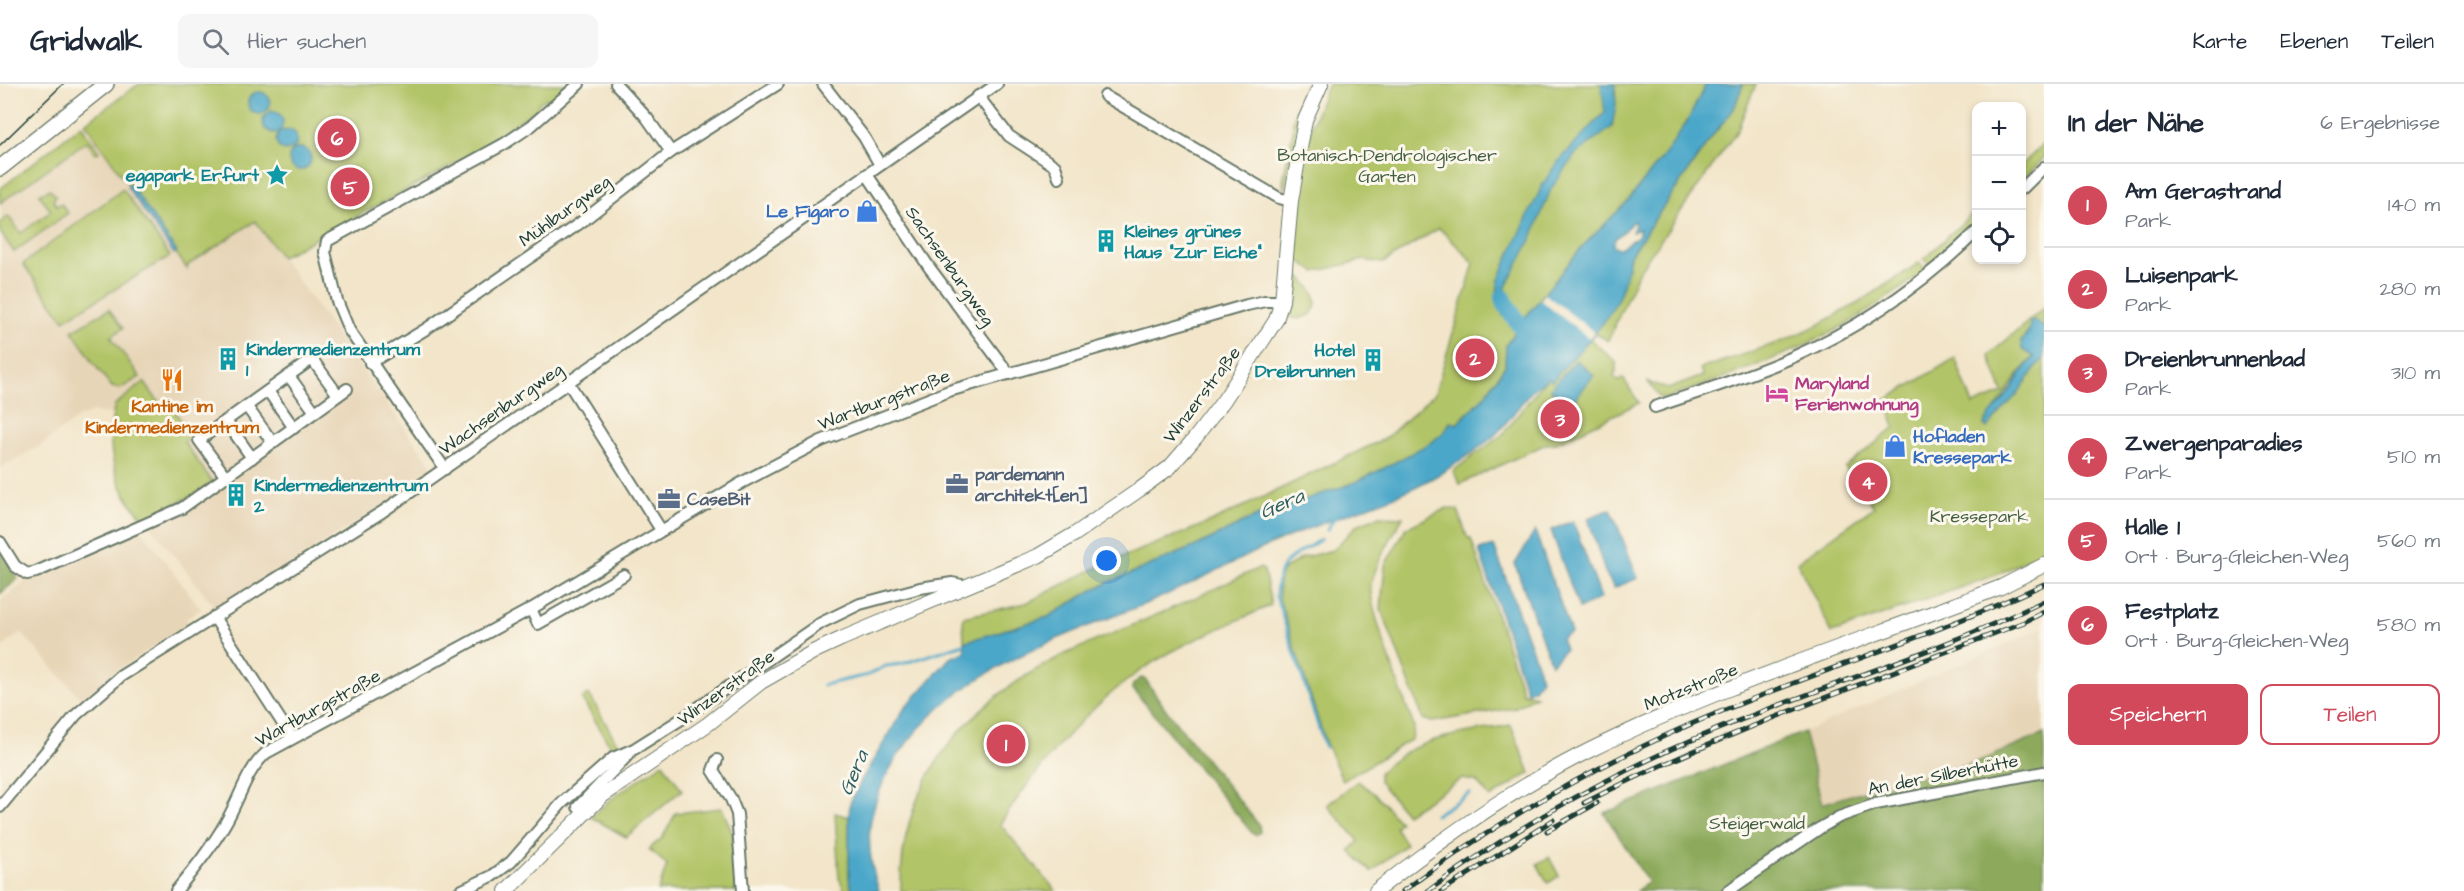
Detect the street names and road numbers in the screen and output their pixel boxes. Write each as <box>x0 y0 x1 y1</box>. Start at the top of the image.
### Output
street label: Mühlburgweg <box>514 169 617 254</box>
street label: Sachsenburgweg <box>899 201 1001 331</box>
street label: Winzerstraße <box>1157 341 1247 449</box>
street label: Wachsenburgweg <box>434 357 569 462</box>
street label: Wartburgstraße <box>814 363 954 438</box>
street label: Winzerstraße <box>672 644 780 732</box>
street label: Motzstraße <box>1640 657 1742 717</box>
street label: Wartburgstraße <box>251 663 386 754</box>
street label: An der Silberhütte <box>1865 748 2021 802</box>

